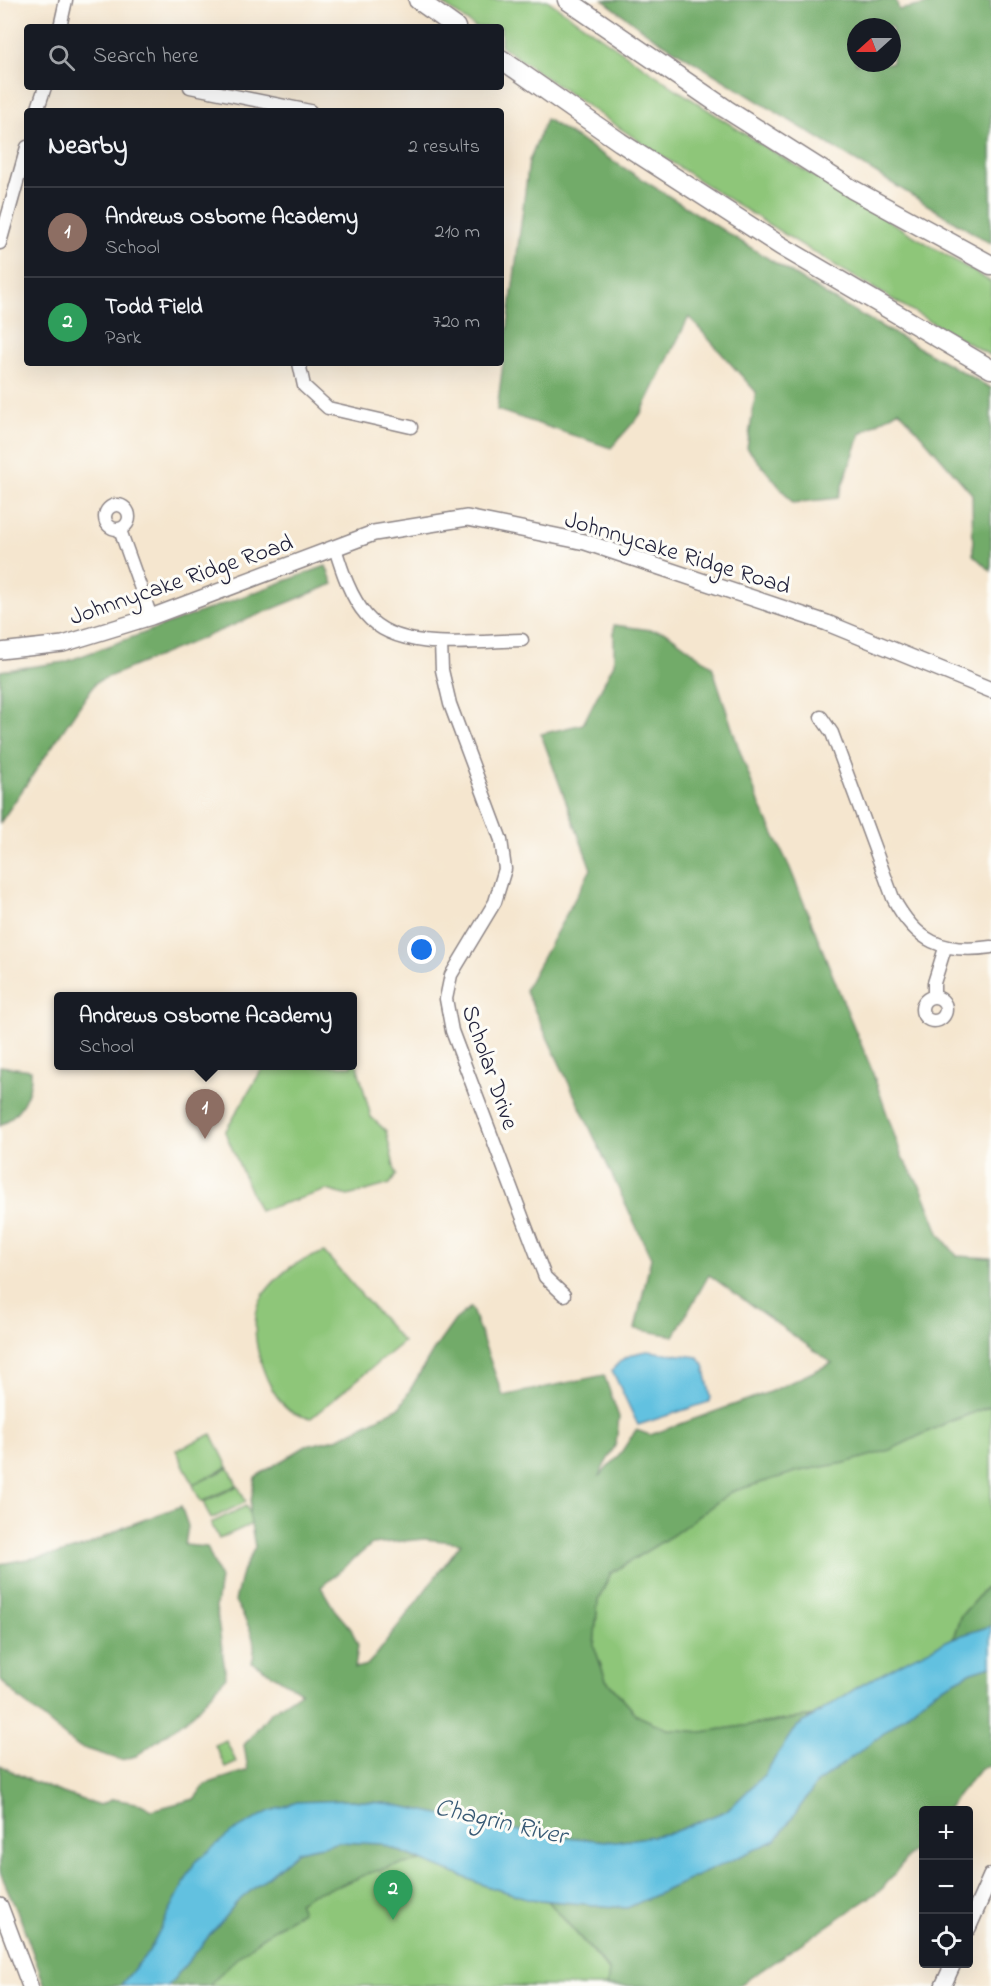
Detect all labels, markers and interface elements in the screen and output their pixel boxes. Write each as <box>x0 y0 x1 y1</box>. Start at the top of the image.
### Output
north arrow <box>847 18 901 72</box>
search box <box>24 24 504 90</box>
icon: search <box>45 41 78 74</box>
text: Search here <box>93 41 198 73</box>
text: Nearby <box>48 128 127 166</box>
text: 2 results <box>408 133 480 162</box>
text: Andrews Osborne Academy <box>105 202 358 234</box>
text: 1 <box>64 218 71 247</box>
text: 210 m <box>435 218 480 247</box>
text: School <box>105 234 160 263</box>
text: Todd Field <box>105 292 203 324</box>
text: 2 <box>63 308 72 337</box>
text: 720 m <box>433 308 480 337</box>
text: Park <box>105 324 141 353</box>
street label: Johnnycake Ridge Road <box>560 503 795 606</box>
street label: Johnnycake Ridge Road <box>65 527 299 637</box>
your location <box>407 935 436 964</box>
popup <box>54 992 357 1070</box>
text: Andrews Osborne Academy <box>79 1001 332 1033</box>
street label: Scholar Drive <box>451 1001 526 1135</box>
text: School <box>79 1033 134 1062</box>
pin: 1 <box>186 1090 224 1139</box>
water label: Chagrin River <box>431 1789 573 1857</box>
map controls <box>919 1806 973 1968</box>
button: + <box>919 1806 973 1860</box>
button: − <box>919 1860 973 1914</box>
pin: 2 <box>374 1870 412 1920</box>
button: locate <box>919 1914 973 1968</box>

